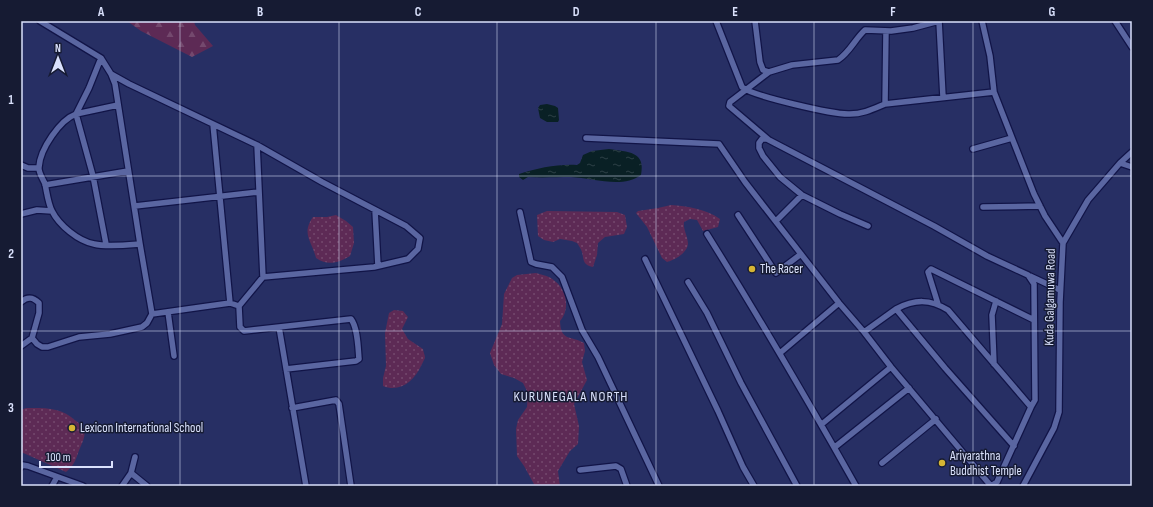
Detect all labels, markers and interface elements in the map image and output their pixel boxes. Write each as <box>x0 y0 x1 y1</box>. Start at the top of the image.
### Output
text: A <box>97 4 105 20</box>
text: B <box>257 4 263 20</box>
text: C <box>415 4 422 20</box>
text: D <box>573 4 580 20</box>
text: E <box>732 4 738 20</box>
text: F <box>890 4 896 20</box>
text: G <box>1049 4 1056 20</box>
north arrow <box>38 38 78 78</box>
text: N <box>55 42 61 55</box>
text: 1 <box>8 92 14 108</box>
text: 2 <box>8 246 14 262</box>
street label: Kuda Galgamuwa Road <box>1041 248 1059 346</box>
place label: The Racer <box>760 261 803 277</box>
marker: The Racer <box>747 264 757 274</box>
district label: KURUNEGALA NORTH <box>514 388 628 405</box>
text: 3 <box>8 400 14 416</box>
place label: Lexicon International School <box>80 420 203 436</box>
marker: Lexicon International School <box>67 423 77 433</box>
scale bar <box>40 443 112 469</box>
place label: Ariyarathna Buddhist Temple <box>949 448 1022 479</box>
text: 100 m <box>46 450 71 465</box>
marker: Ariyarathna Buddhist Temple <box>937 458 947 468</box>

